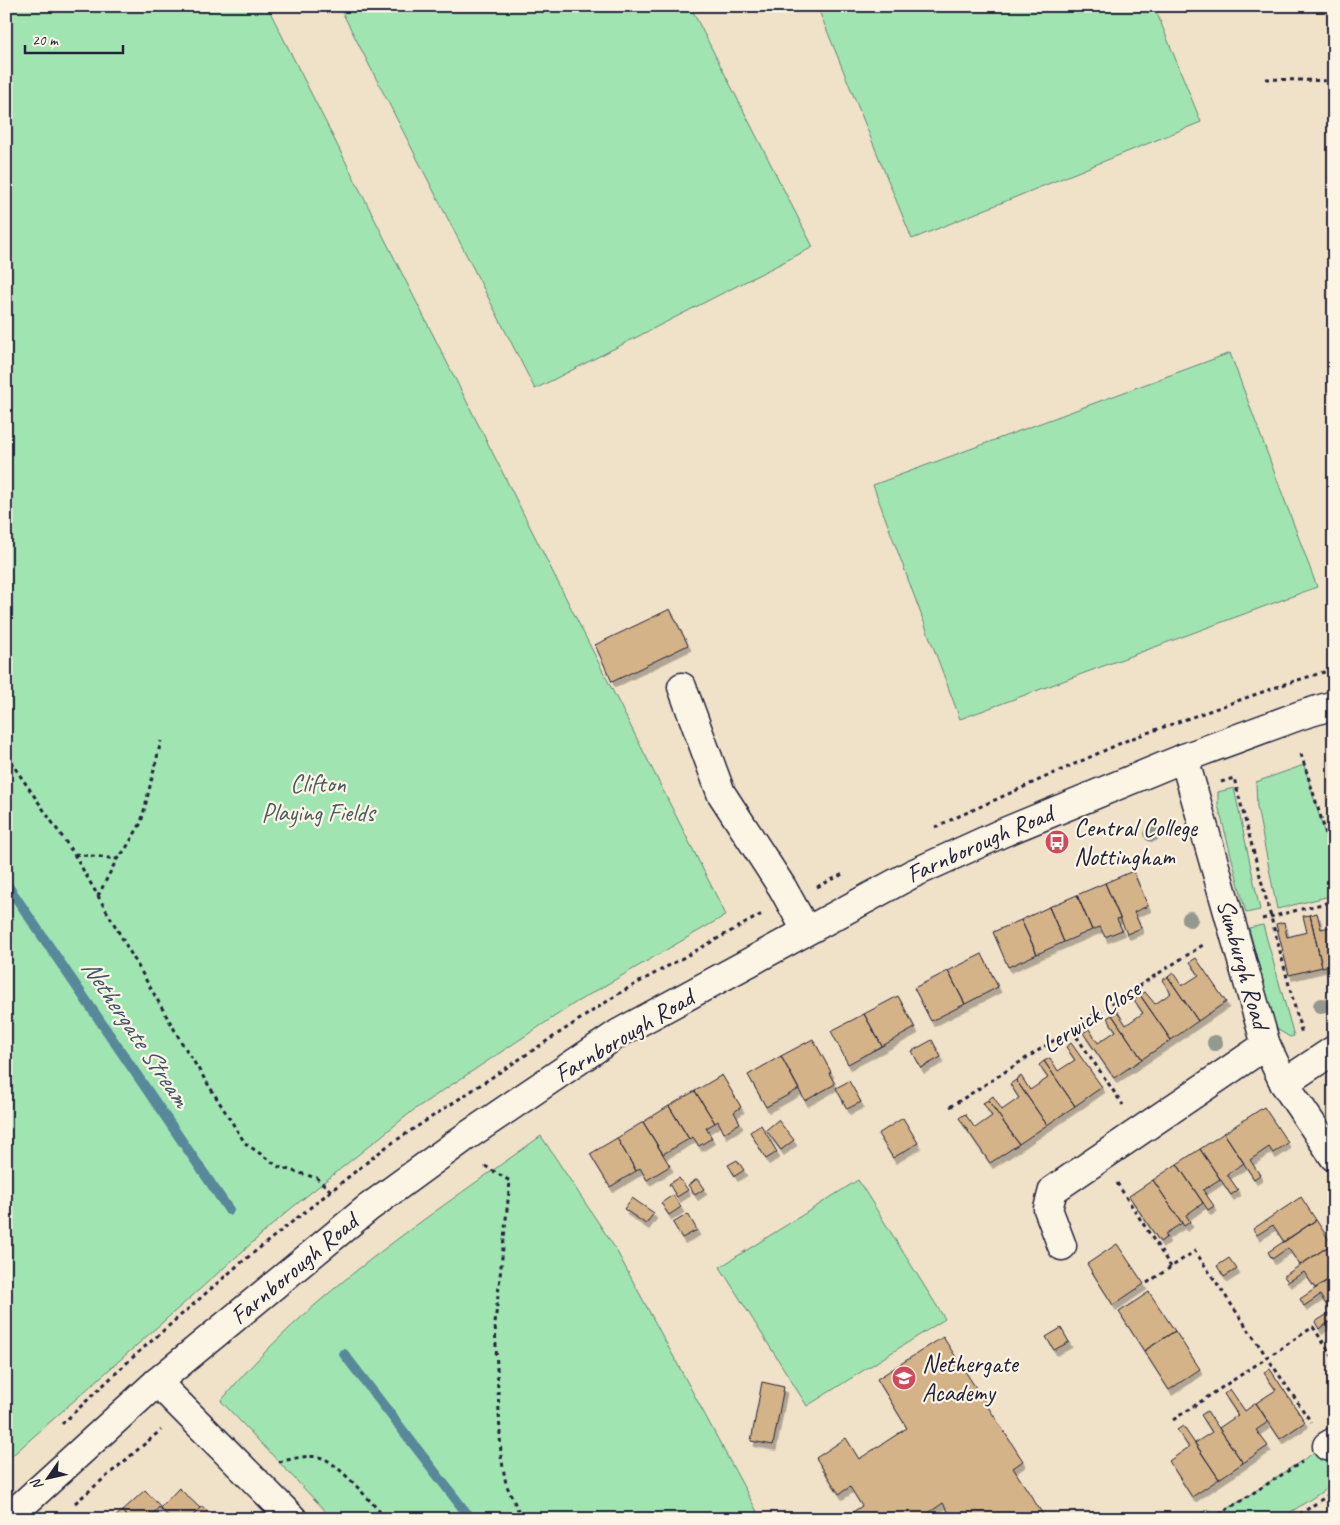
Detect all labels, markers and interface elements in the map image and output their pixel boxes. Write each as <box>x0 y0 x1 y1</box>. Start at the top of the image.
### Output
scale bar <box>25 22 122 54</box>
text: 20 m <box>32 31 59 50</box>
park label: Clifton Playing Fields <box>261 768 377 829</box>
street label: Farnborough Road <box>901 796 1062 890</box>
place label: Central College Nottingham <box>1074 812 1199 873</box>
bus stop icon: Central College Nottingham <box>1044 829 1070 855</box>
street label: Sumburgh Road <box>1209 896 1278 1035</box>
water label: Nethergate Stream <box>74 953 199 1116</box>
street label: Lerwick Close <box>1036 972 1148 1061</box>
street label: Farnborough Road <box>549 980 703 1090</box>
street label: Farnborough Road <box>224 1204 368 1332</box>
place label: Nethergate Academy <box>922 1348 1020 1409</box>
school or university icon: Nethergate Academy <box>891 1365 917 1391</box>
north arrow <box>22 1452 72 1502</box>
text: N <box>27 1475 47 1493</box>

